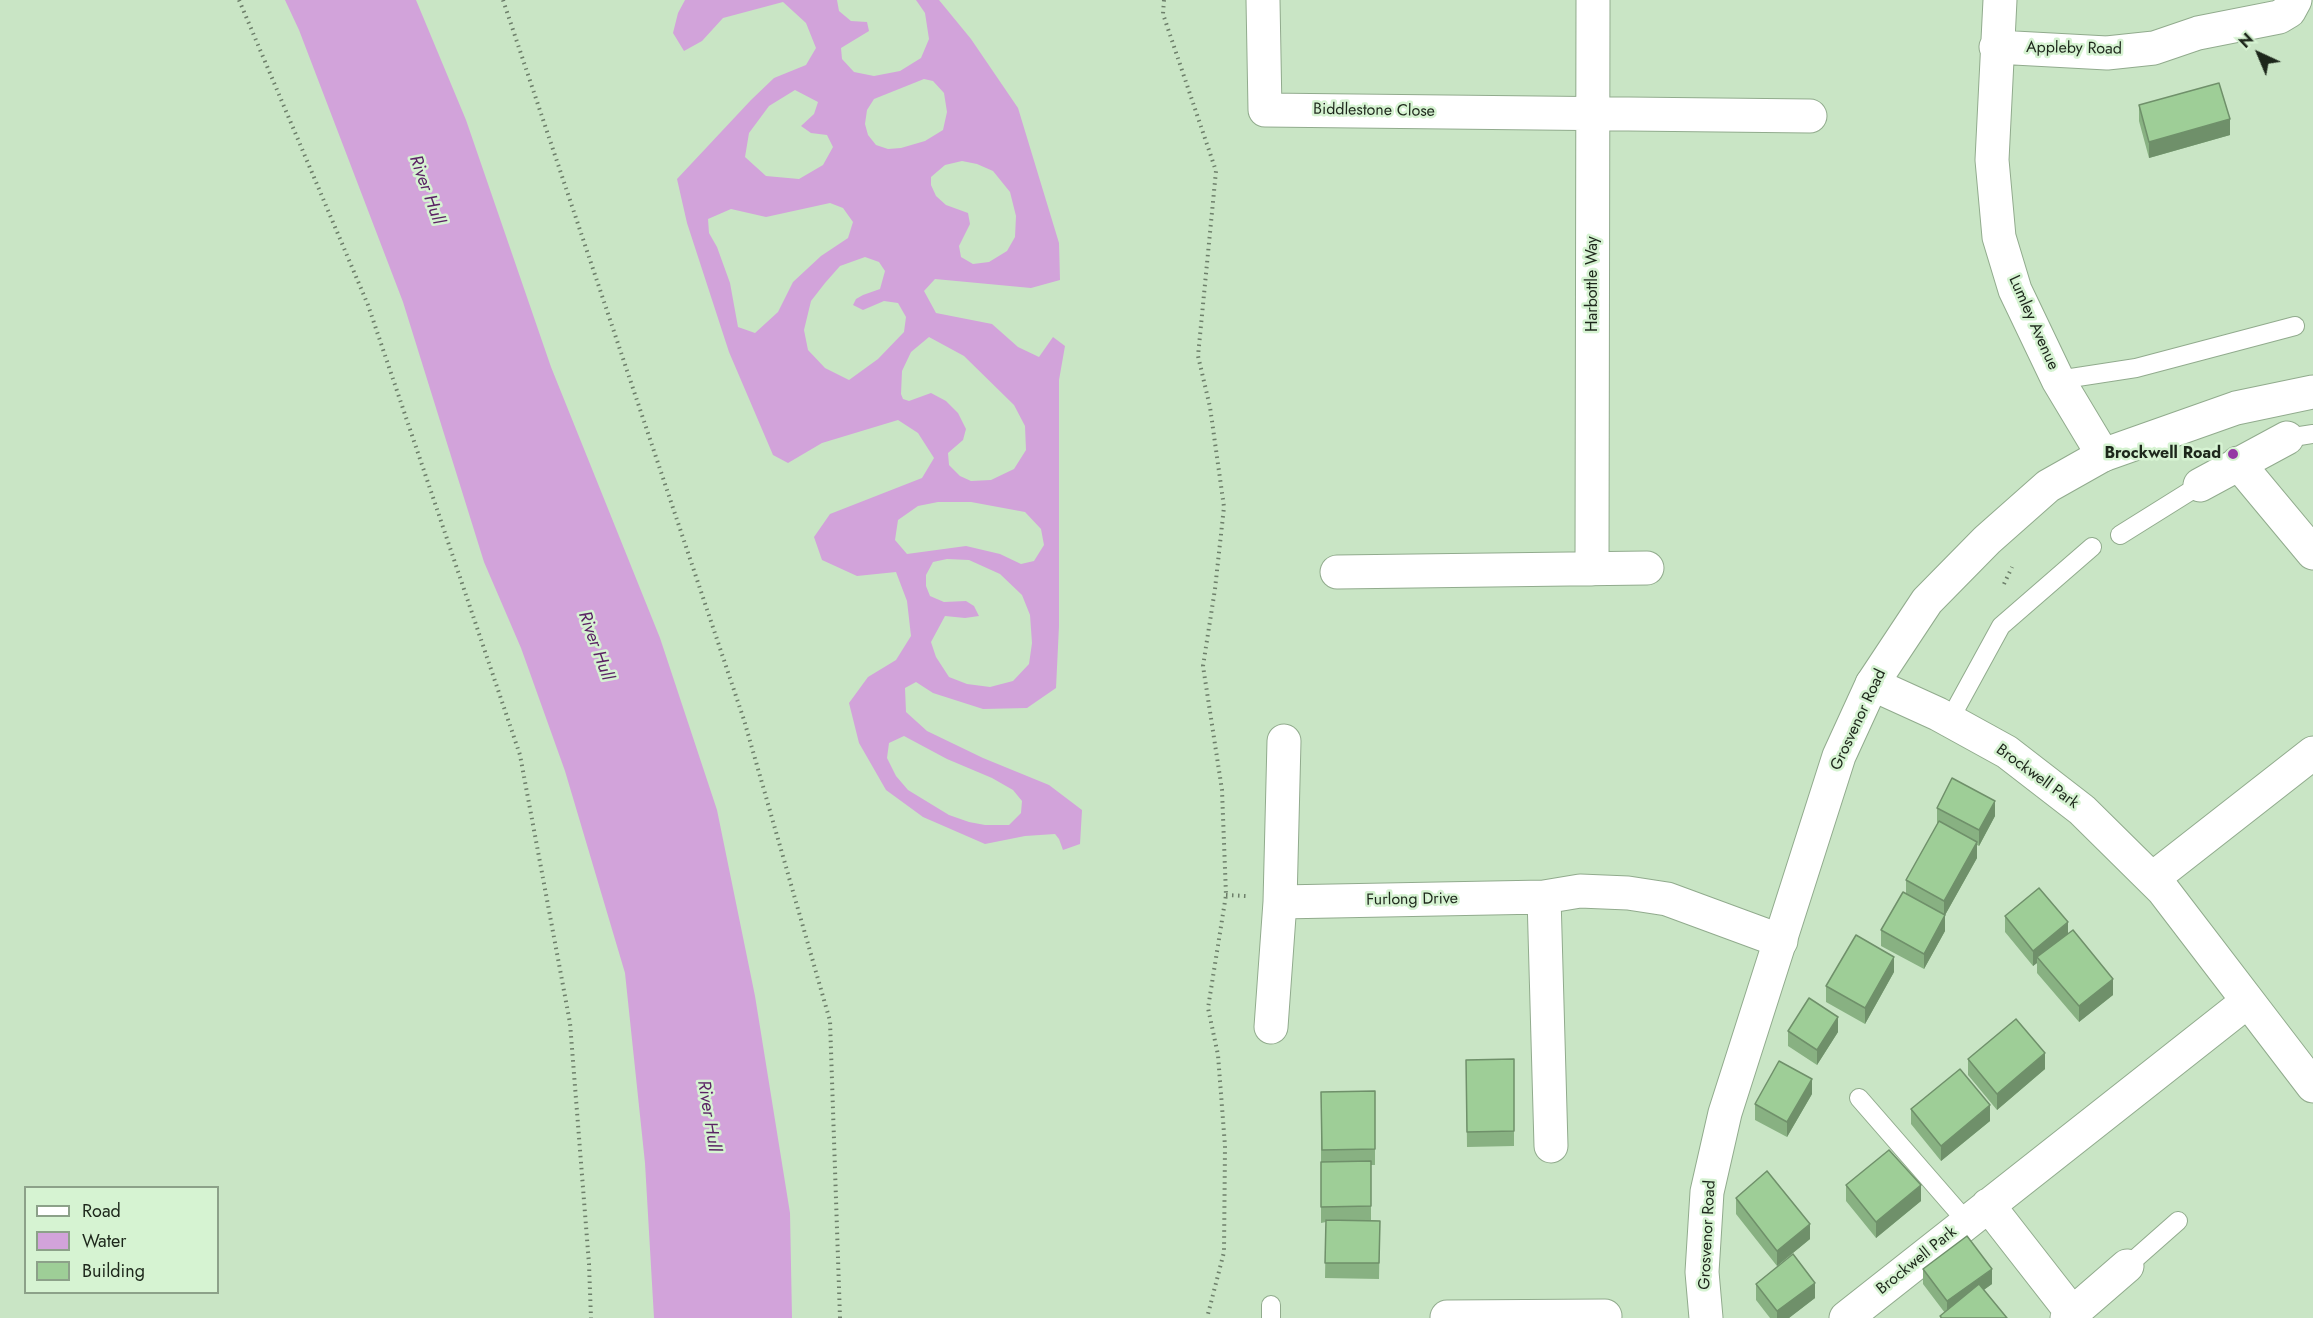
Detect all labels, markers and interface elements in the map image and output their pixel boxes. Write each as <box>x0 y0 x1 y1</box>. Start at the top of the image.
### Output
north arrow <box>2229 24 2289 84</box>
text: N <box>2234 28 2259 53</box>
street label: Appleby Road <box>2026 39 2122 59</box>
street label: Biddlestone Close <box>1313 100 1435 122</box>
water label: River Hull <box>404 153 448 227</box>
street label: Harbottle Way <box>1583 236 1603 332</box>
street label: Lumley Avenue <box>2004 273 2062 373</box>
place label: Brockwell Road <box>2104 444 2221 464</box>
marker: Brockwell Road <box>2226 447 2240 461</box>
water label: River Hull <box>573 609 617 683</box>
street label: Grosvenor Road <box>1827 666 1891 774</box>
street label: Brockwell Park <box>1992 741 2082 813</box>
street label: Furlong Drive <box>1366 890 1458 910</box>
water label: River Hull <box>692 1079 724 1153</box>
street label: Grosvenor Road <box>1696 1180 1720 1290</box>
legend <box>24 1186 219 1294</box>
text: Road <box>82 1198 121 1224</box>
street label: Brockwell Park <box>1873 1223 1961 1299</box>
text: Water <box>82 1228 126 1254</box>
text: Building <box>82 1258 145 1284</box>

